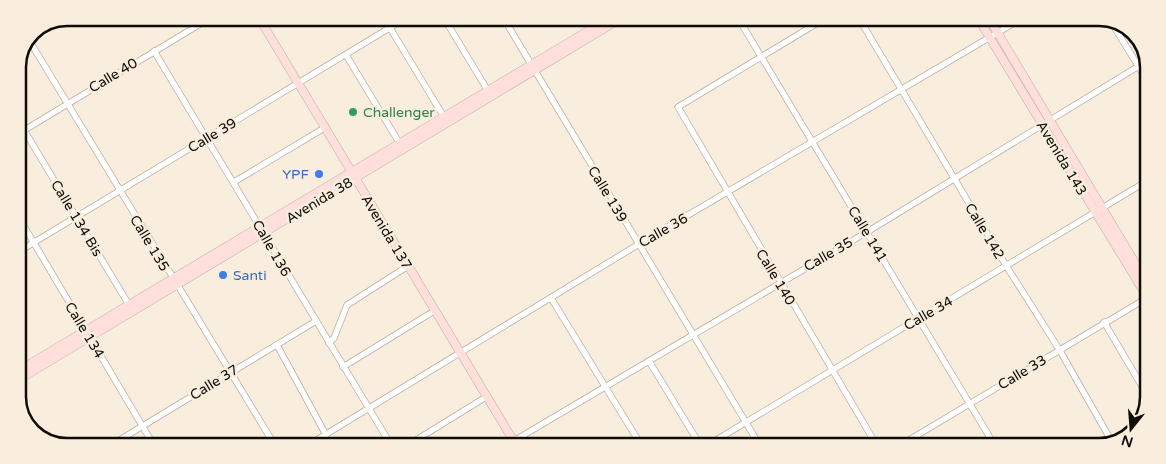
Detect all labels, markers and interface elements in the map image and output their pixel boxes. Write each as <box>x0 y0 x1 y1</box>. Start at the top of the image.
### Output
street label: Calle 40 <box>86 54 141 97</box>
place label: Challenger <box>363 104 435 121</box>
marker: Challenger <box>347 106 359 118</box>
street label: Calle 39 <box>185 114 240 157</box>
street label: Avenida 143 <box>1033 118 1090 199</box>
street label: Calle 139 <box>584 163 631 225</box>
place label: YPF <box>282 166 309 183</box>
marker: YPF <box>313 168 325 180</box>
street label: Avenida 38 <box>283 174 356 227</box>
street label: Calle 134 Bis <box>47 177 106 260</box>
street label: Avenida 137 <box>358 192 415 273</box>
street label: Calle 142 <box>961 200 1008 262</box>
street label: Calle 141 <box>844 203 891 265</box>
street label: Calle 36 <box>636 210 691 251</box>
street label: Calle 135 <box>126 212 173 274</box>
street label: Calle 136 <box>249 217 295 280</box>
street label: Calle 35 <box>801 234 856 275</box>
street label: Calle 140 <box>752 246 799 309</box>
place label: Santi <box>233 267 267 284</box>
marker: Santi <box>217 269 229 281</box>
street label: Calle 34 <box>901 293 956 334</box>
street label: Calle 134 <box>61 299 108 362</box>
street label: Calle 33 <box>995 351 1050 394</box>
street label: Calle 37 <box>187 361 242 404</box>
north arrow <box>1106 404 1156 454</box>
text: N <box>1119 431 1135 451</box>

